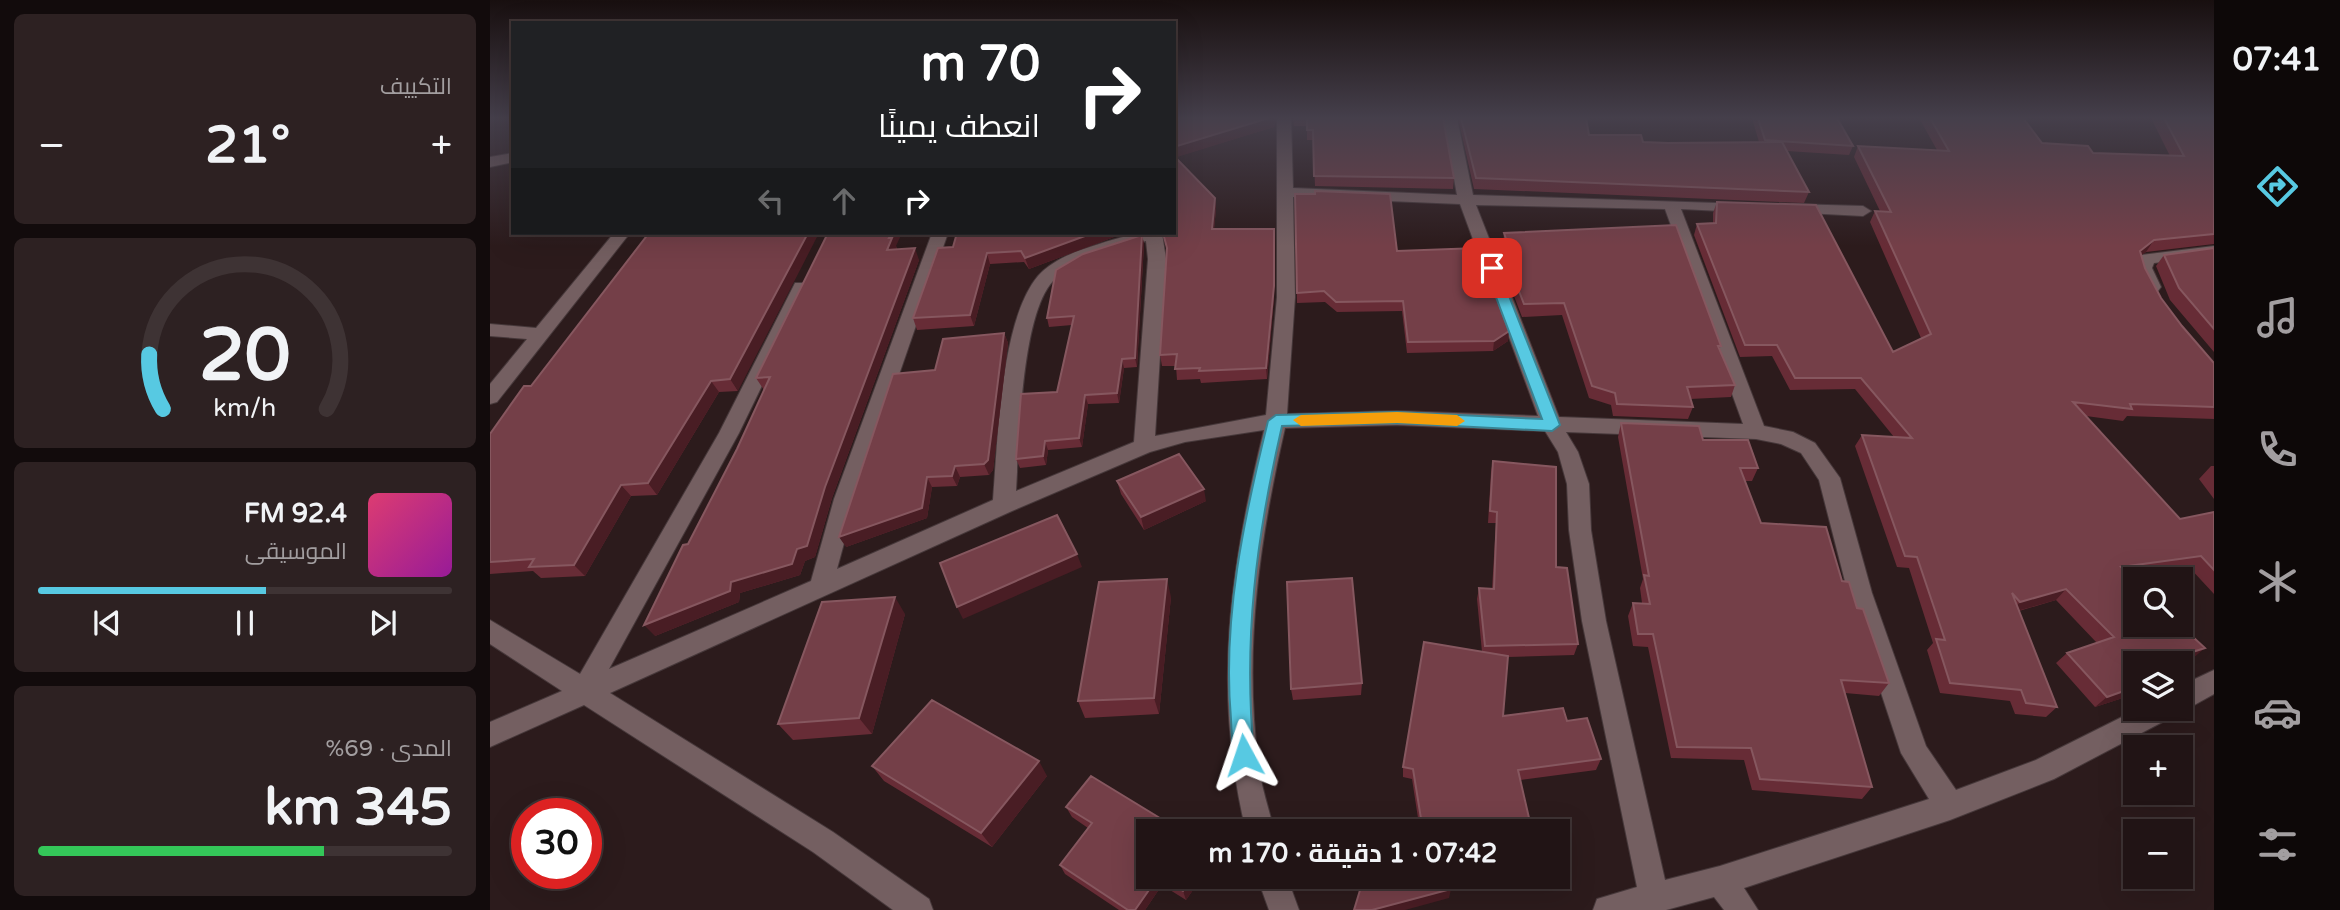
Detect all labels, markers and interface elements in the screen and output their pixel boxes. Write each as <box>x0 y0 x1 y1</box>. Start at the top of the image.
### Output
text: 70 m <box>921 35 1040 94</box>
text: 07:41 <box>2233 41 2321 79</box>
icon: right <box>1064 49 1155 140</box>
text: التكييف <box>380 73 452 101</box>
text: انعطف يمينًا <box>878 108 1040 146</box>
text: 21° <box>205 114 290 177</box>
text: − <box>38 123 65 169</box>
text: + <box>431 123 452 169</box>
icon: directions <box>2253 162 2302 211</box>
icon: left <box>752 182 790 220</box>
icon: ahead <box>825 182 863 220</box>
icon: right <box>898 182 936 220</box>
pin <box>1462 238 1522 298</box>
icon: arrive <box>1473 249 1511 287</box>
icon: music <box>2253 293 2302 342</box>
text: 20 <box>199 312 291 400</box>
text: km/h <box>214 393 276 423</box>
icon: phone <box>2253 425 2302 474</box>
text: 92.4 FM <box>244 498 347 529</box>
text: الموسيقى <box>245 538 347 566</box>
icon: climate <box>2253 557 2302 606</box>
map controls <box>2123 567 2193 889</box>
button: search <box>2123 567 2193 637</box>
icon: previous <box>88 604 126 642</box>
icon: pause <box>226 604 264 642</box>
icon: next <box>364 604 402 642</box>
button: layers <box>2123 651 2193 721</box>
icon: car <box>2253 688 2302 737</box>
position arrow <box>1207 718 1281 792</box>
text: المدى · 69% <box>325 735 452 763</box>
button: + <box>2123 735 2193 805</box>
text: 345 km <box>264 776 452 839</box>
speed limit sign: 30 <box>511 798 602 889</box>
button: − <box>2123 819 2193 889</box>
icon: filters <box>2253 820 2302 869</box>
text: 07:42 · 1 دقيقة · 170 m <box>1209 838 1497 869</box>

